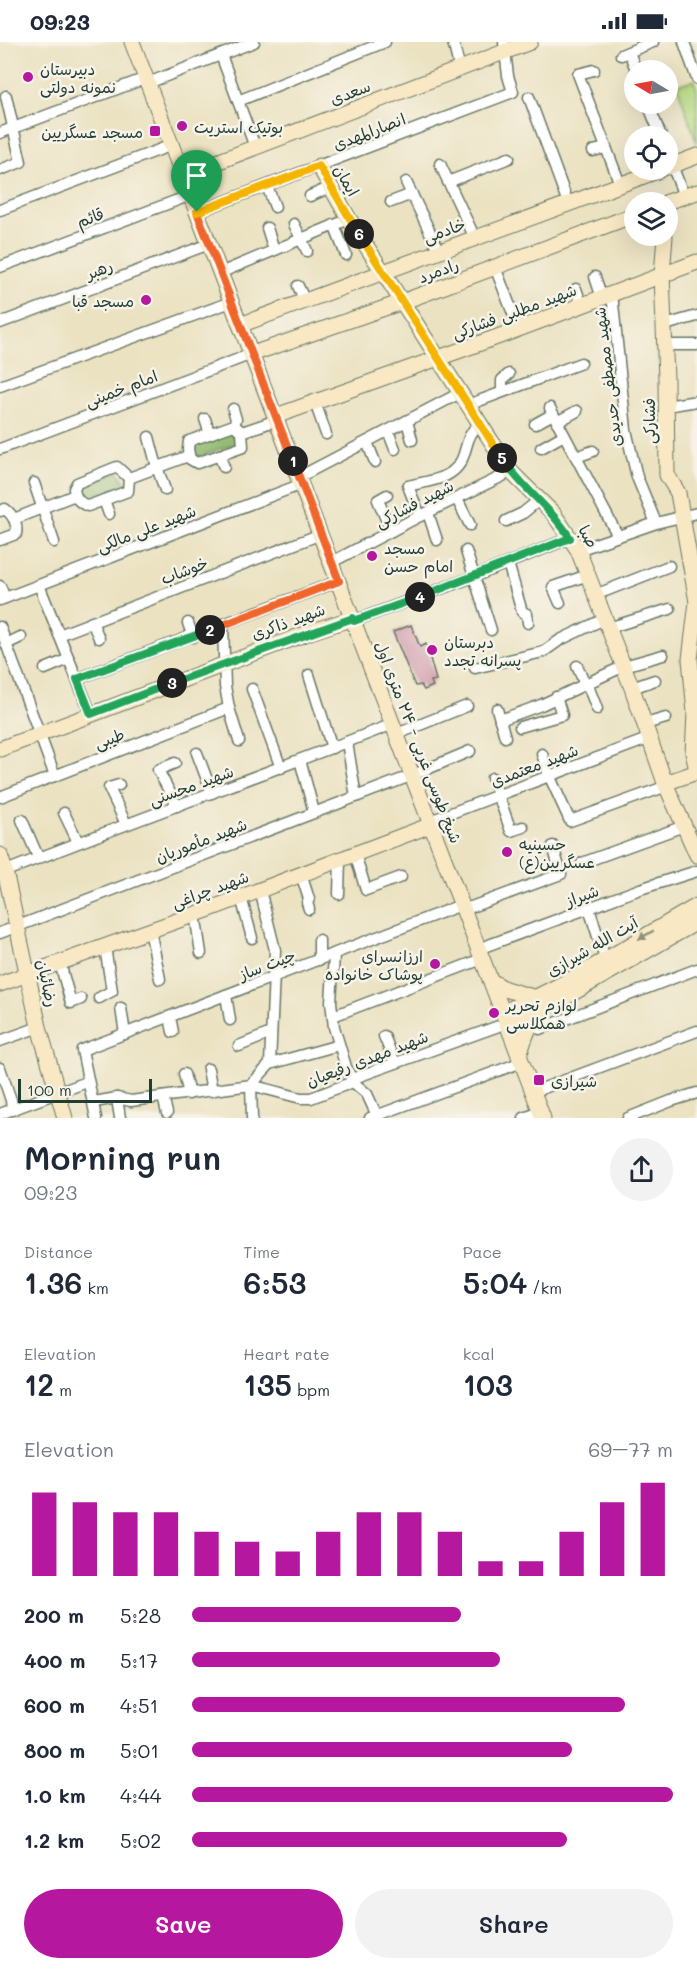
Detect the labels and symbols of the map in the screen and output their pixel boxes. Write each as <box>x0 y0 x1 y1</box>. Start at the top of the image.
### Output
place label: دبیرستان نمونه دولتی <box>40 58 117 98</box>
north arrow <box>624 60 678 114</box>
marker: دبیرستان نمونه دولتی <box>21 70 35 84</box>
street label: سعدی <box>327 75 373 109</box>
street label: انصارالمهدی <box>330 108 408 154</box>
place label: بوتیک استریت <box>194 116 283 138</box>
marker: بوتیک استریت <box>175 119 189 133</box>
place label: مسجد عسگریین <box>41 121 143 142</box>
marker: مسجد عسگریین <box>148 124 162 138</box>
pin <box>171 150 222 212</box>
street label: ایمان <box>330 160 364 200</box>
street label: قائم <box>73 202 108 235</box>
street label: خادمی <box>420 213 468 248</box>
pin: 6 <box>344 219 374 249</box>
street label: رادمرد <box>415 253 461 287</box>
street label: رهبر <box>81 254 115 284</box>
street label: شهید مطلبی فشارکی <box>449 279 580 344</box>
place label: مسجد قبا <box>72 290 134 311</box>
marker: مسجد قبا <box>139 293 153 307</box>
street label: شهید مصطفی حدیدی <box>588 306 627 448</box>
street label: امام خمینی <box>82 365 161 414</box>
street label: فشارکی <box>638 398 660 444</box>
pin: 5 <box>487 443 517 473</box>
pin: 1 <box>278 446 308 476</box>
street label: شهید فشارکی <box>371 474 457 533</box>
street label: شهید علی مالکی <box>93 499 199 558</box>
street label: صبا <box>574 521 604 551</box>
place label: مسجد امام حسن <box>384 537 453 579</box>
marker: مسجد امام حسن <box>365 549 379 563</box>
street label: خوشاب <box>157 551 211 590</box>
pin: 4 <box>405 582 435 612</box>
street label: شهید ذاکری <box>248 598 328 644</box>
pin: 2 <box>195 615 225 645</box>
place label: دبرستان پسرانه تجدد <box>444 631 521 671</box>
street label: شیخ طوسی غربی - ۲۴ متری اول <box>370 638 467 846</box>
marker: دبرستان پسرانه تجدد <box>425 643 439 657</box>
pin: 3 <box>157 668 187 698</box>
street label: طیبی <box>91 723 128 754</box>
street label: شهید معتمدی <box>487 739 581 791</box>
street label: شهید محسنی <box>146 760 237 811</box>
street label: شهید مأموریان <box>152 813 250 868</box>
place label: حسینیه عسگریین(ع) <box>519 833 595 874</box>
marker: حسینیه عسگریین(ع) <box>500 845 514 859</box>
street label: شهید چراغی <box>168 865 252 914</box>
street label: شیراز <box>561 879 602 911</box>
street label: آیت الله شیرازی <box>542 911 642 981</box>
one-way arrow <box>637 930 654 940</box>
street label: چیت ساز <box>234 944 299 986</box>
place label: ارزانسرای پوشاک خانواده <box>325 945 423 985</box>
street label: رضائیان <box>33 957 63 1009</box>
marker: ارزانسرای پوشاک خانواده <box>428 957 442 971</box>
place label: لوازم تحریر همکلاسی <box>504 994 577 1034</box>
marker: لوازم تحریر همکلاسی <box>487 1006 501 1020</box>
street label: شهید مهدی رفیعیان <box>303 1025 431 1091</box>
place label: شیرازی <box>551 1070 597 1091</box>
marker: شیرازی <box>532 1073 546 1087</box>
scale bar <box>18 1076 152 1104</box>

